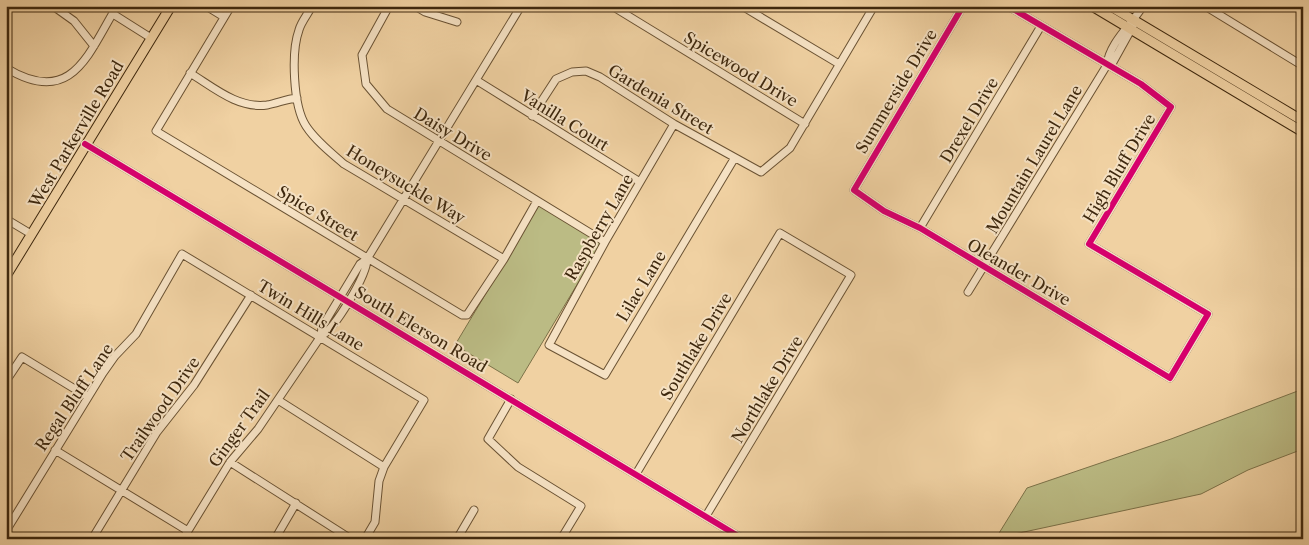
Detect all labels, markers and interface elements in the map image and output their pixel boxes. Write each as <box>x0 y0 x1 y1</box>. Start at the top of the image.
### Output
street label: Summerside Drive <box>851 25 941 157</box>
street label: Spicewood Drive <box>680 27 802 111</box>
street label: West Parkerville Road <box>24 57 128 212</box>
street label: Gardenia Street <box>605 60 718 138</box>
street label: Drexel Drive <box>936 74 1002 166</box>
street label: Mountain Laurel Lane <box>982 81 1086 237</box>
street label: Vanilla Court <box>517 85 613 155</box>
street label: Daisy Drive <box>410 103 496 165</box>
street label: High Bluff Drive <box>1079 110 1159 226</box>
street label: Honeysuckle Way <box>343 141 470 228</box>
street label: Raspberry Lane <box>560 170 638 284</box>
street label: Spice Street <box>274 181 363 245</box>
street label: Oleander Drive <box>964 234 1074 310</box>
street label: Lilac Lane <box>612 247 670 325</box>
street label: Twin Hills Lane <box>254 275 368 355</box>
street label: South Elerson Road <box>351 281 491 377</box>
street label: Southlake Drive <box>656 289 736 403</box>
street label: Northlake Drive <box>727 332 807 446</box>
street label: Regal Bluff Lane <box>31 339 117 455</box>
street label: Trailwood Drive <box>116 353 204 465</box>
street label: Ginger Trail <box>204 385 274 471</box>

